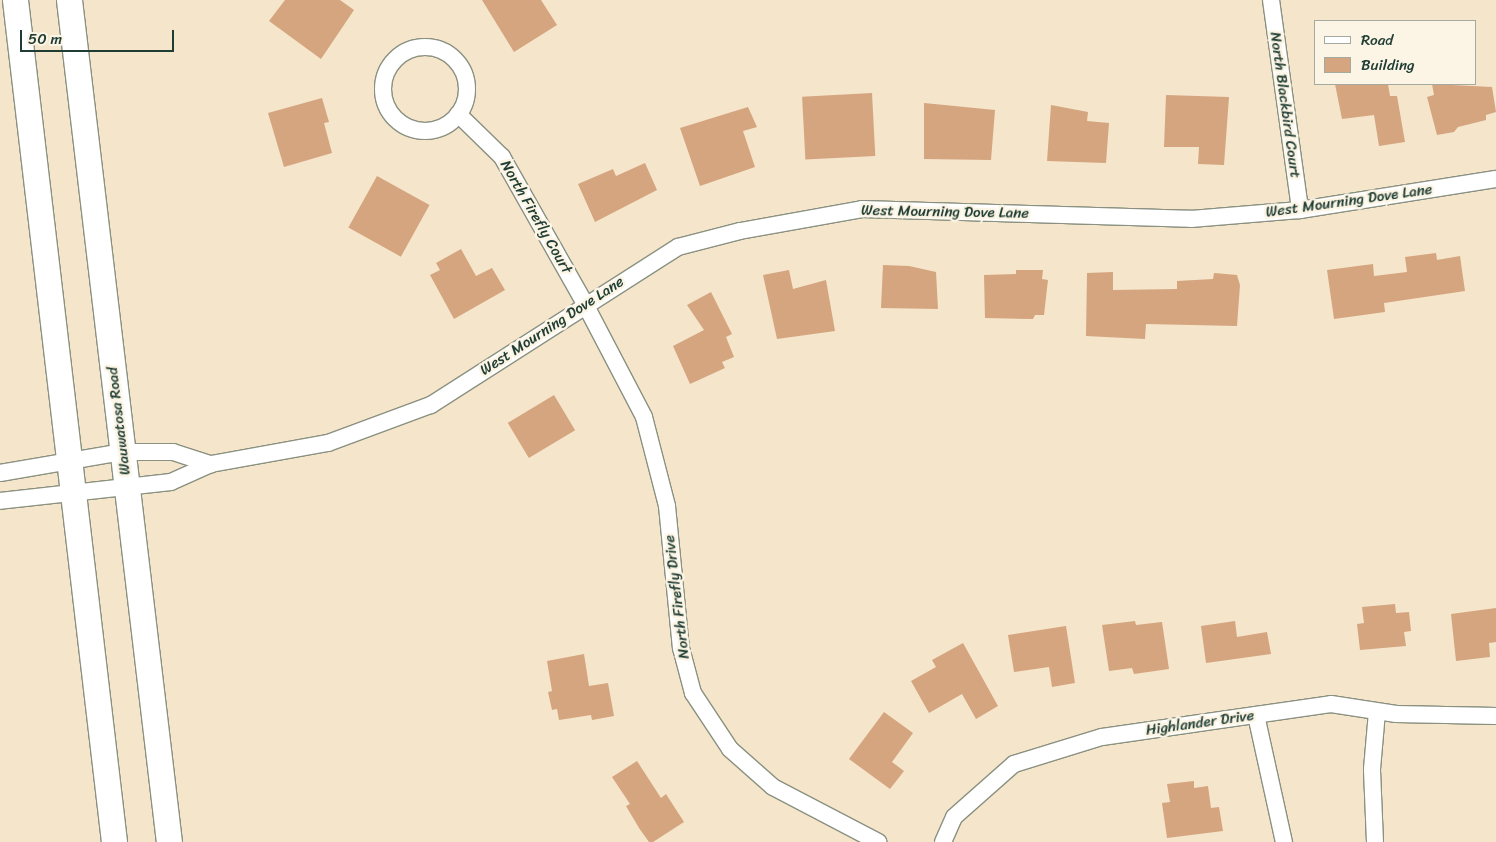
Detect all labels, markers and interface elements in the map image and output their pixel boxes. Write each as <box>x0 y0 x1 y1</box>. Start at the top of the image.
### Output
scale bar <box>22 20 176 52</box>
legend <box>1314 20 1476 85</box>
text: 50 m <box>28 26 62 52</box>
text: Road <box>1361 27 1393 53</box>
street label: North Blackbird Court <box>1266 31 1304 179</box>
text: Building <box>1361 52 1415 78</box>
street label: North Firefly Court <box>496 157 576 277</box>
street label: West Mourning Dove Lane <box>1265 180 1433 222</box>
street label: West Mourning Dove Lane <box>861 202 1029 222</box>
street label: West Mourning Dove Lane <box>477 273 627 379</box>
street label: Wauwatosa Road <box>103 366 135 476</box>
street label: North Firefly Drive <box>660 534 694 660</box>
street label: Highlander Drive <box>1145 706 1255 740</box>

